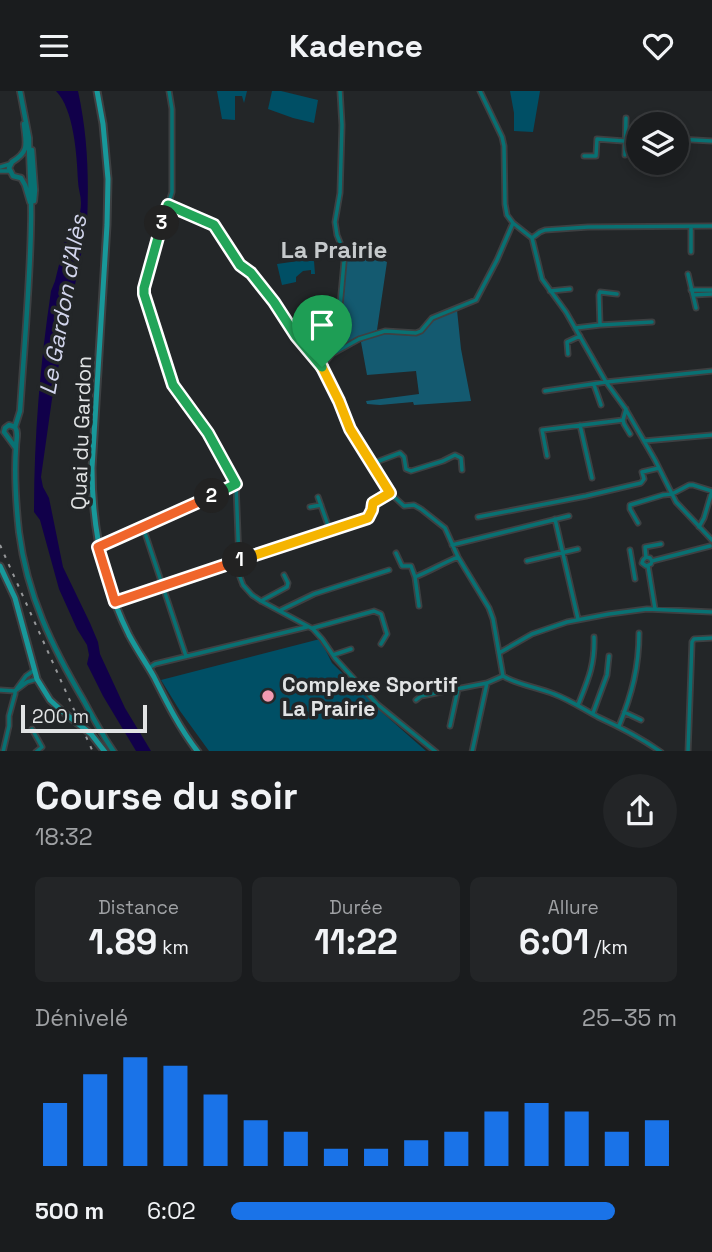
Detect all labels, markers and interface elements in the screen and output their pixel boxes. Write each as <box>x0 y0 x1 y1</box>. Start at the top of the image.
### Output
text: Kadence <box>289 26 423 66</box>
icon: menu <box>35 27 73 65</box>
icon: heart <box>639 27 677 65</box>
map controls <box>626 112 689 175</box>
button: layers <box>626 112 689 175</box>
pin: 3 <box>144 205 180 241</box>
text: 3 <box>156 210 167 235</box>
water label: Le Gardon d'Alès <box>32 212 94 397</box>
district label: La Prairie <box>281 234 387 265</box>
pin <box>292 295 352 367</box>
icon: arrive <box>303 306 341 344</box>
street label: Quai du Gardon <box>65 356 97 510</box>
pin: 2 <box>194 479 230 513</box>
text: 2 <box>206 483 217 508</box>
pin: 1 <box>222 543 258 577</box>
text: 1 <box>235 547 244 572</box>
place label: Complexe Sportif La Prairie <box>282 671 458 722</box>
marker: Complexe Sportif La Prairie <box>260 688 276 704</box>
scale bar <box>21 703 147 734</box>
text: 200 m <box>32 704 89 729</box>
text: Course du soir <box>35 772 298 820</box>
button: share <box>603 774 677 848</box>
text: 18:32 <box>35 822 93 852</box>
text: Distance <box>98 895 179 920</box>
text: Durée <box>329 895 383 920</box>
text: Allure <box>548 895 599 920</box>
text: 1.89 <box>88 920 157 964</box>
text: 11:22 <box>314 920 398 964</box>
text: 6:01 <box>519 920 589 964</box>
text: km <box>157 935 189 960</box>
text: /km <box>589 935 628 960</box>
text: Dénivelé <box>35 1003 128 1033</box>
text: 25–35 m <box>582 1003 677 1033</box>
text: 500 m <box>35 1196 104 1226</box>
text: 6:02 <box>147 1196 196 1226</box>

